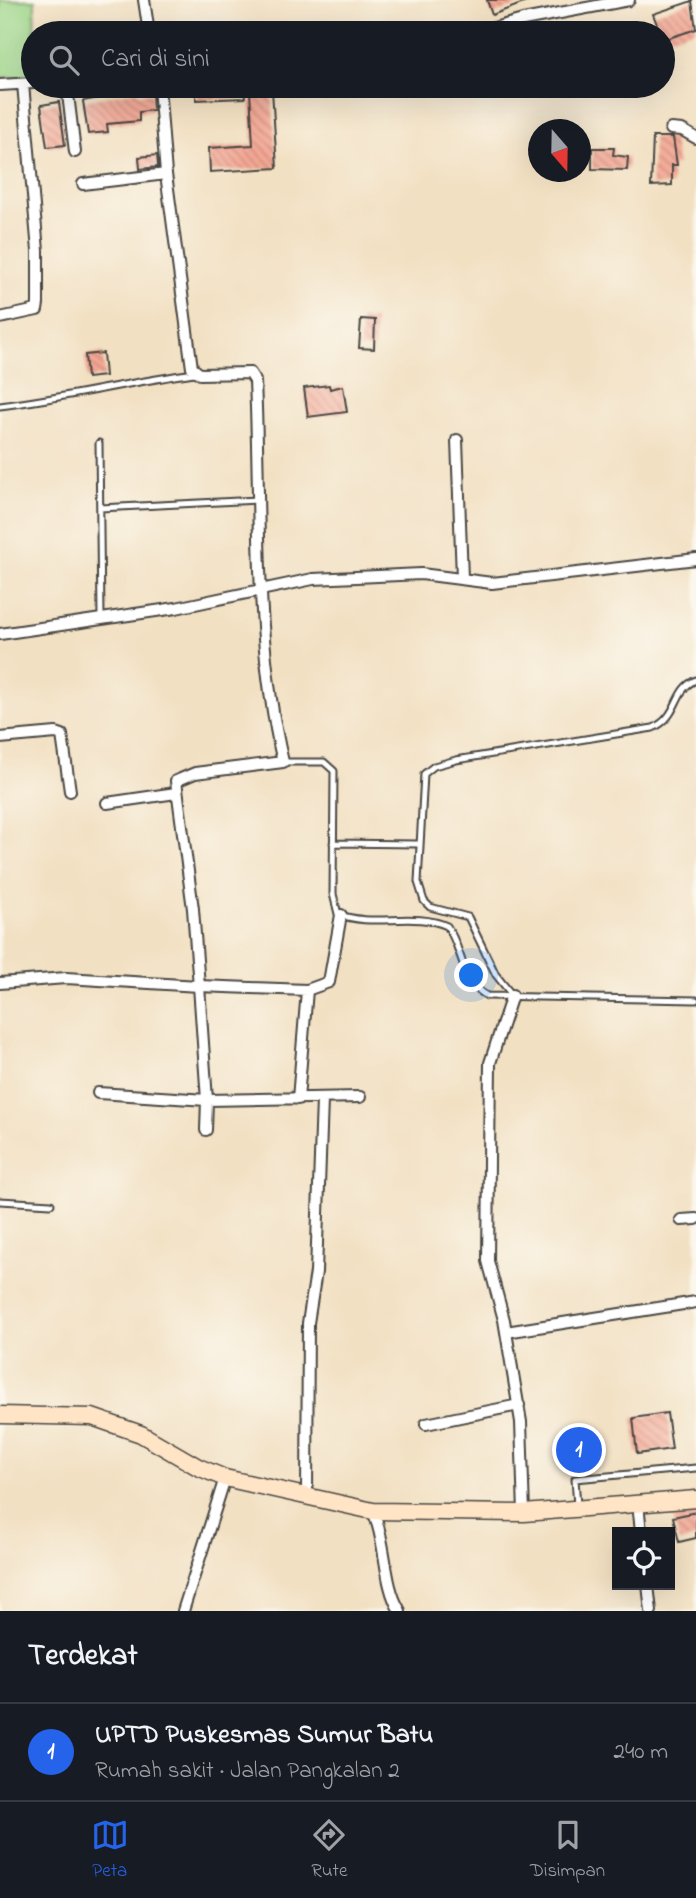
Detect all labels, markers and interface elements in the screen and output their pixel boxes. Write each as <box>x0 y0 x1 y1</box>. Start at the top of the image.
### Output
search box <box>21 21 675 98</box>
icon: search <box>45 41 83 79</box>
text: Cari di sini <box>101 41 210 79</box>
north arrow <box>528 119 591 182</box>
your location <box>454 958 488 992</box>
pin: 1 <box>556 1424 602 1476</box>
map controls <box>612 1527 675 1590</box>
button: locate <box>612 1527 675 1590</box>
text: Terdekat <box>28 1635 138 1679</box>
text: UPTD Puskesmas Sumur Batu <box>95 1717 433 1755</box>
text: 1 <box>47 1736 55 1769</box>
text: 240 m <box>614 1736 668 1769</box>
text: Rumah sakit · Jalan Pangkalan 2 <box>95 1755 400 1788</box>
tab: Peta <box>91 1816 129 1885</box>
tab: Rute <box>310 1816 348 1885</box>
tab: Disimpan <box>530 1816 605 1885</box>

